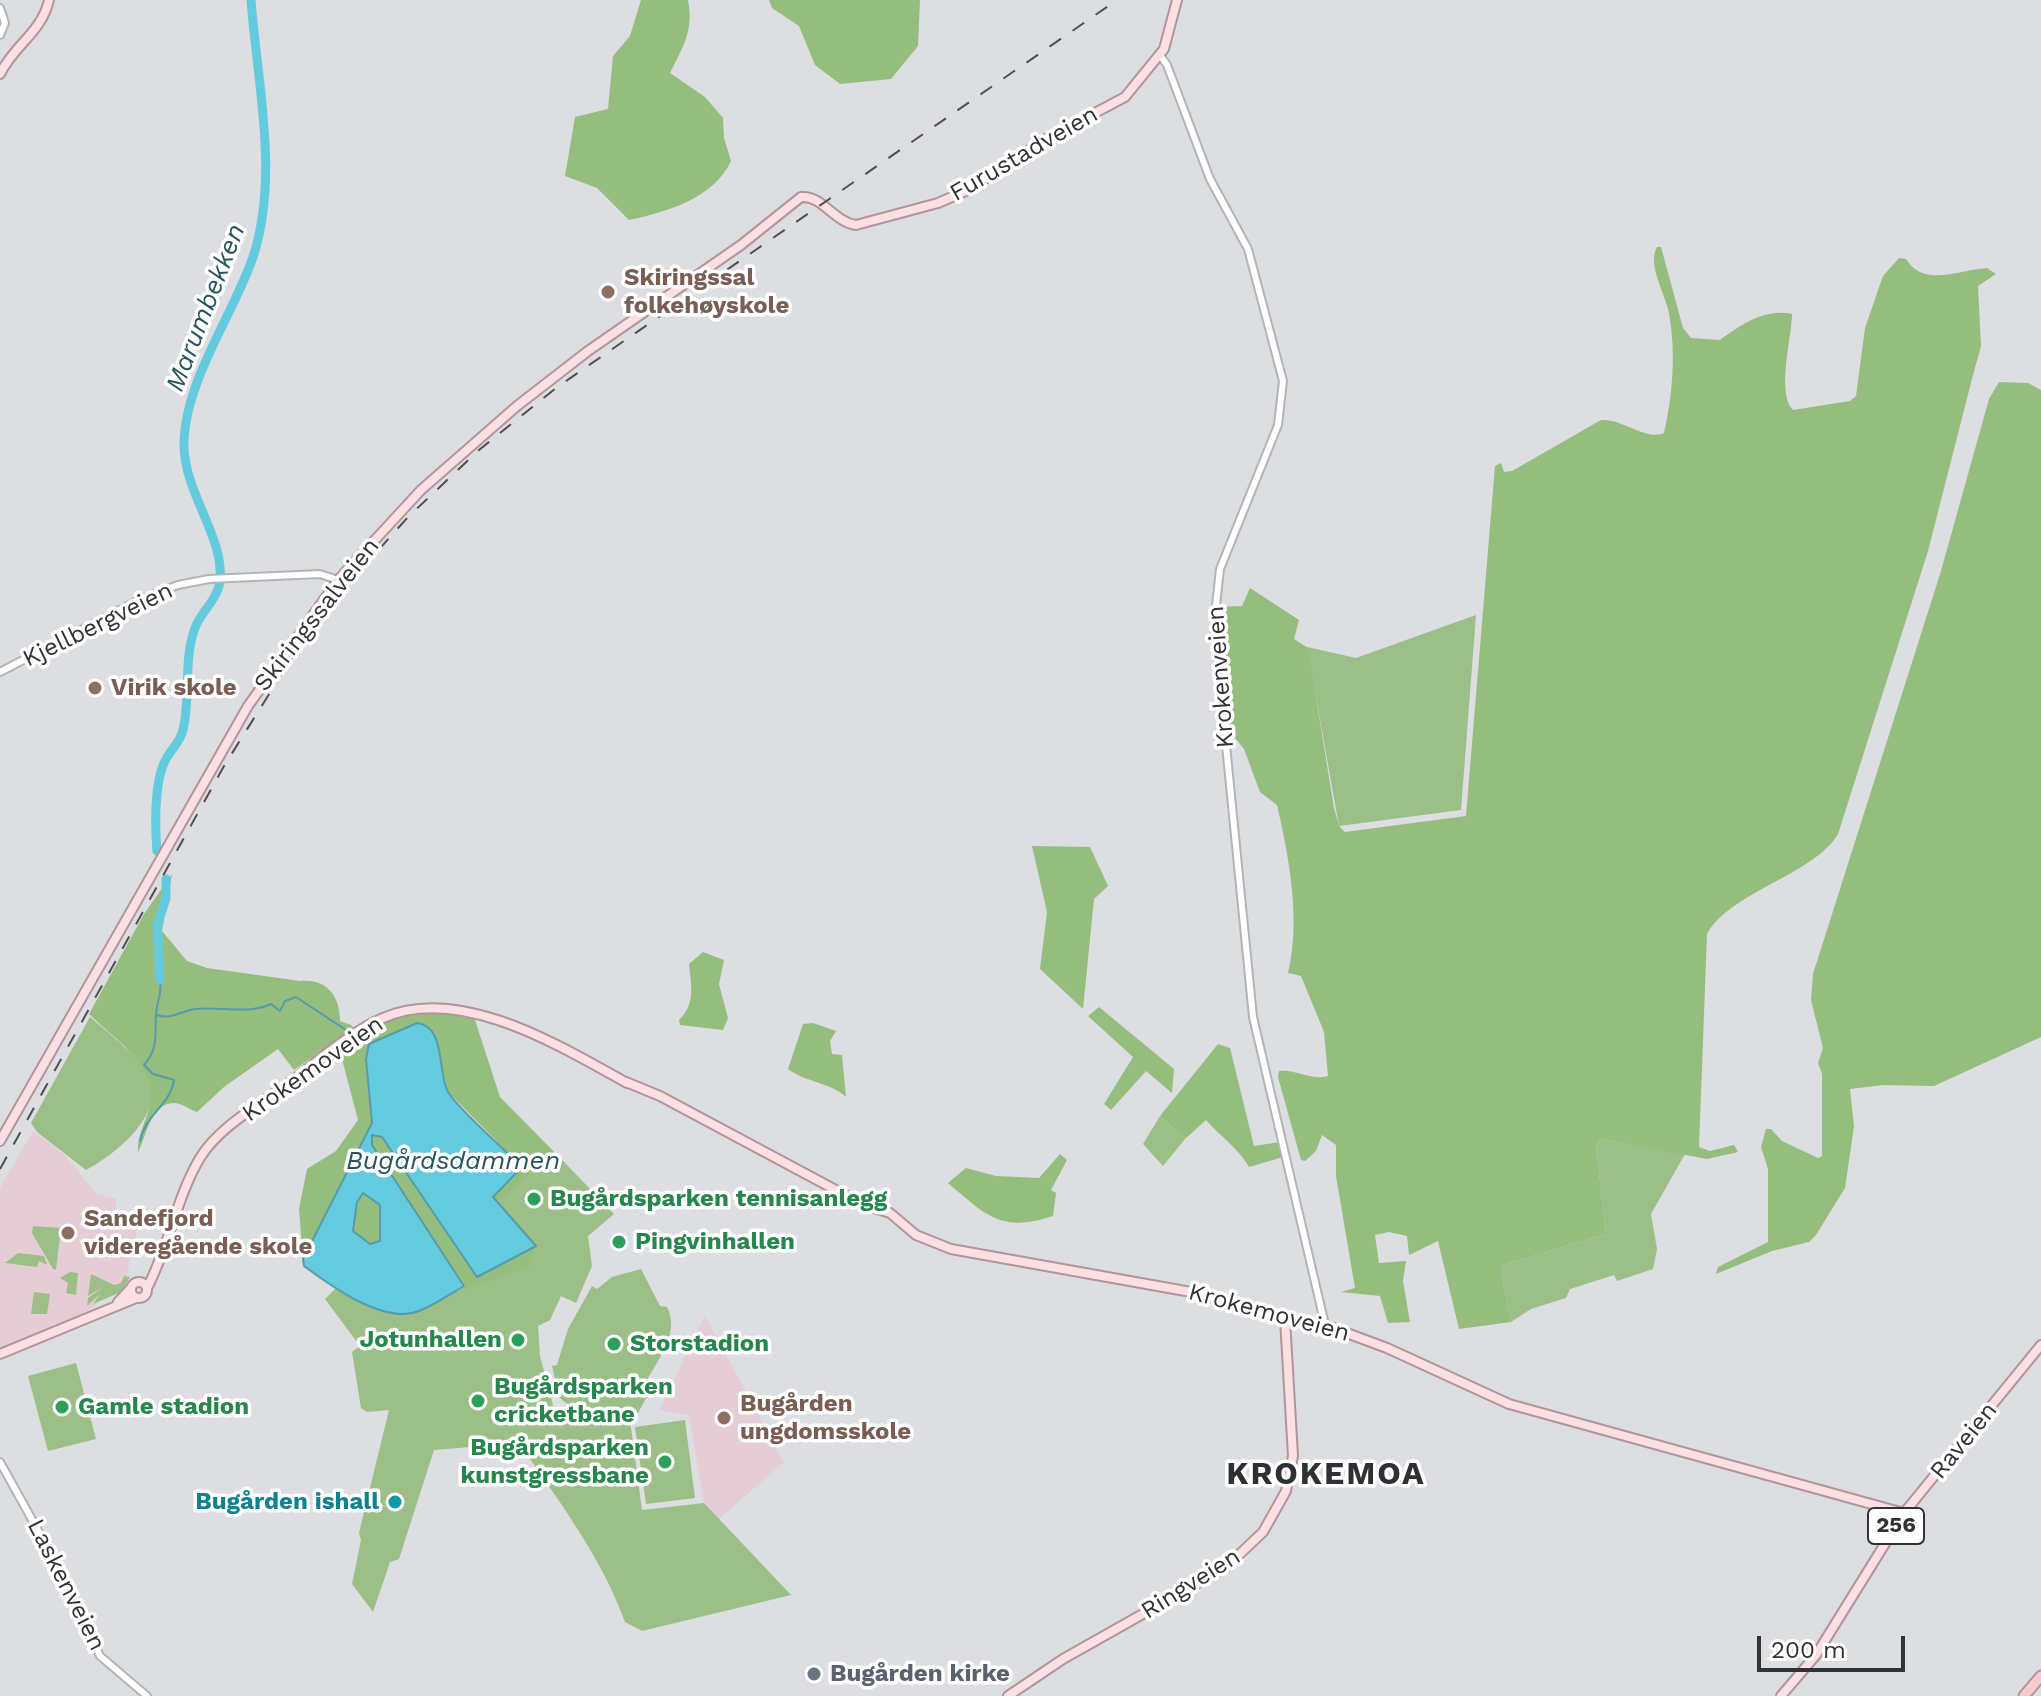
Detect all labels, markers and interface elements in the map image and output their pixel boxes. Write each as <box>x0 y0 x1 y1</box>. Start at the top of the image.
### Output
street label: Furustadveien <box>945 100 1103 208</box>
water label: Marumbekken <box>160 220 252 396</box>
place label: Skiringssal folkehøyskole <box>624 264 789 320</box>
marker: Skiringssal folkehøyskole <box>599 283 617 301</box>
street label: Skiringssalveien <box>248 533 386 697</box>
street label: Kjellbergveien <box>18 576 178 674</box>
street label: Krokenveien <box>1202 605 1240 749</box>
place label: Virik skole <box>111 674 237 702</box>
marker: Virik skole <box>86 679 104 697</box>
street label: Krokemoveien <box>237 1010 389 1128</box>
water label: Bugårdsdammen <box>346 1145 560 1177</box>
place label: Bugårdsparken tennisanlegg <box>550 1185 887 1213</box>
marker: Bugårdsparken tennisanlegg <box>525 1190 543 1208</box>
place label: Sandefjord videregående skole <box>84 1205 312 1261</box>
marker: Sandefjord videregående skole <box>59 1224 77 1242</box>
place label: Pingvinhallen <box>635 1228 795 1256</box>
marker: Pingvinhallen <box>610 1233 628 1251</box>
street label: Krokemoveien <box>1185 1278 1353 1348</box>
place label: Jotunhallen <box>359 1326 502 1354</box>
place label: Storstadion <box>630 1330 769 1358</box>
marker: Jotunhallen <box>509 1331 527 1349</box>
marker: Storstadion <box>605 1335 623 1353</box>
place label: Bugårdsparken cricketbane <box>494 1373 673 1429</box>
place label: Bugården ungdomsskole <box>740 1390 911 1446</box>
marker: Bugårdsparken cricketbane <box>469 1392 487 1410</box>
place label: Gamle stadion <box>78 1393 249 1421</box>
street label: Raveien <box>1924 1397 2004 1485</box>
marker: Gamle stadion <box>53 1398 71 1416</box>
marker: Bugården ungdomsskole <box>715 1409 733 1427</box>
place label: Bugårdsparken kunstgressbane <box>461 1434 649 1490</box>
marker: Bugårdsparken kunstgressbane <box>656 1453 674 1471</box>
district label: KROKEMOA <box>1226 1456 1426 1494</box>
place label: Bugården ishall <box>195 1488 379 1516</box>
marker: Bugården ishall <box>386 1493 404 1511</box>
road number: 256 <box>1868 1508 1924 1544</box>
street label: Laskenveien <box>21 1515 111 1655</box>
street label: Ringveien <box>1136 1542 1246 1626</box>
scale bar <box>1761 1620 1909 1670</box>
text: 200 m <box>1771 1636 1846 1664</box>
place label: Bugården kirke <box>830 1660 1010 1688</box>
marker: Bugården kirke <box>805 1665 823 1683</box>

